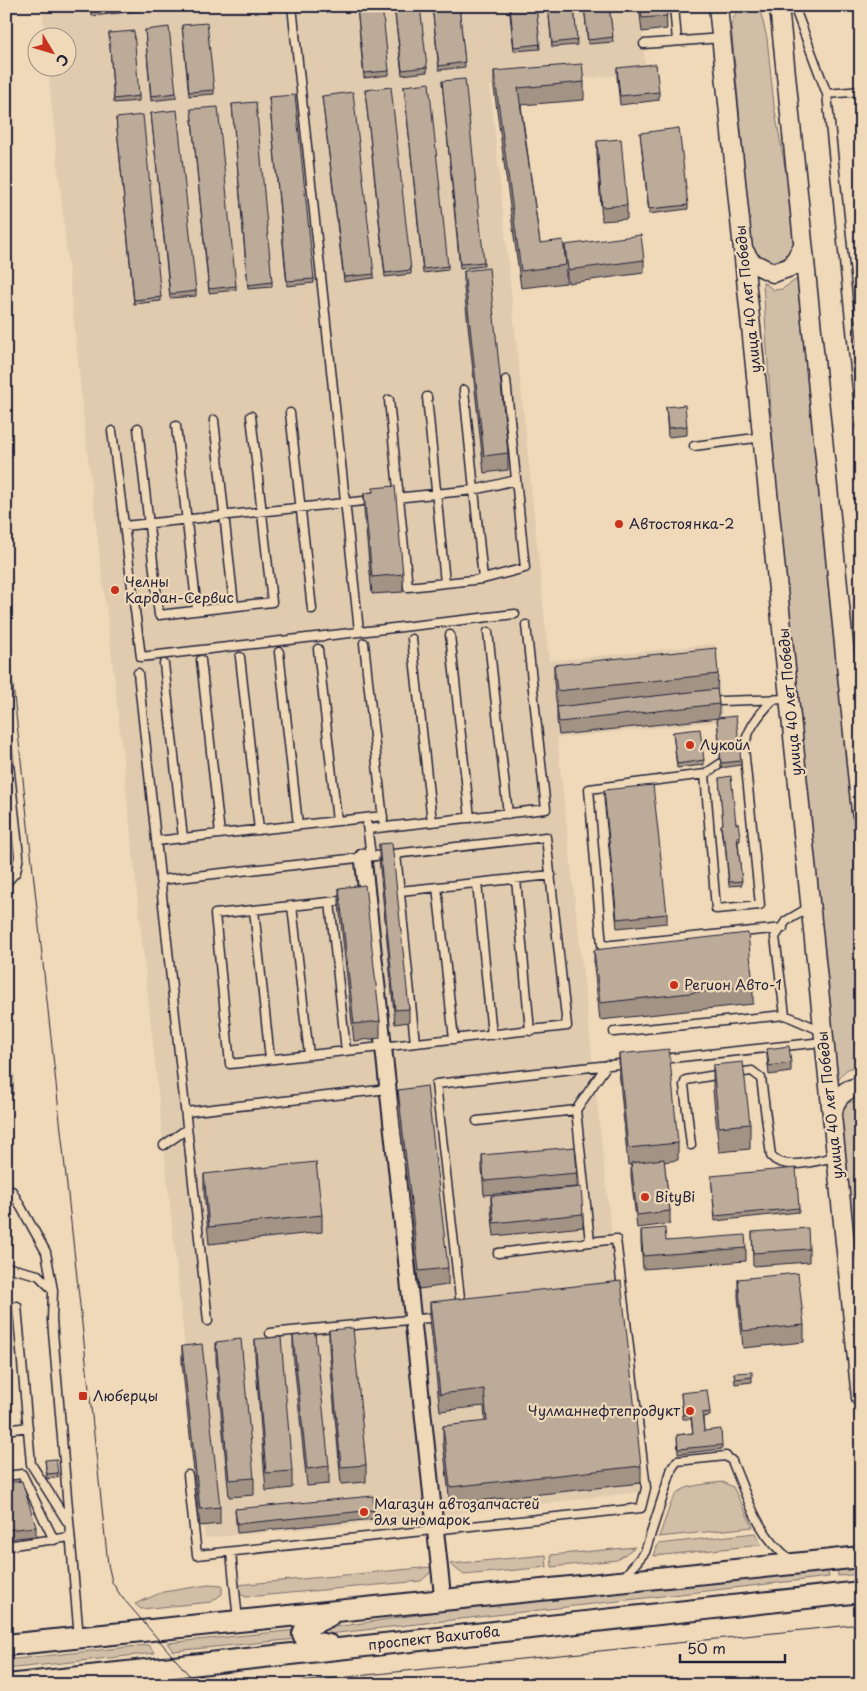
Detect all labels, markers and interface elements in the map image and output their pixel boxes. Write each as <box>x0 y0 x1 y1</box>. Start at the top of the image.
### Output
north arrow <box>28 28 78 78</box>
text: С <box>51 50 74 71</box>
street label: улица 40 лет Победы <box>729 224 766 374</box>
place label: Автостоянка-2 <box>629 513 734 534</box>
marker: Автостоянка-2 <box>613 518 625 530</box>
place label: Челны Кардан-Сервис <box>125 571 234 608</box>
marker: Челны Кардан-Сервис <box>109 584 121 596</box>
street label: улица 40 лет Победы <box>773 627 806 777</box>
place label: Лукойл <box>700 734 750 755</box>
marker: Лукойл <box>684 739 696 751</box>
place label: Регион Авто-1 <box>684 974 782 995</box>
marker: Регион Авто-1 <box>668 979 680 991</box>
street label: улица 40 лет Победы <box>811 1030 848 1180</box>
place label: BityBi <box>655 1186 695 1207</box>
marker: BityBi <box>639 1191 651 1203</box>
place label: Люберцы <box>93 1385 158 1406</box>
marker: Люберцы <box>77 1390 89 1402</box>
place label: Чулманнефтепродукт <box>528 1400 680 1421</box>
marker: Чулманнефтепродукт <box>684 1405 696 1417</box>
place label: Магазин автозапчастей для иномарок <box>374 1493 540 1530</box>
marker: Магазин автозапчастей для иномарок <box>358 1506 370 1518</box>
street label: проспект Вахитова <box>367 1620 501 1655</box>
scale bar <box>680 1631 784 1663</box>
text: 50 m <box>687 1636 726 1659</box>

